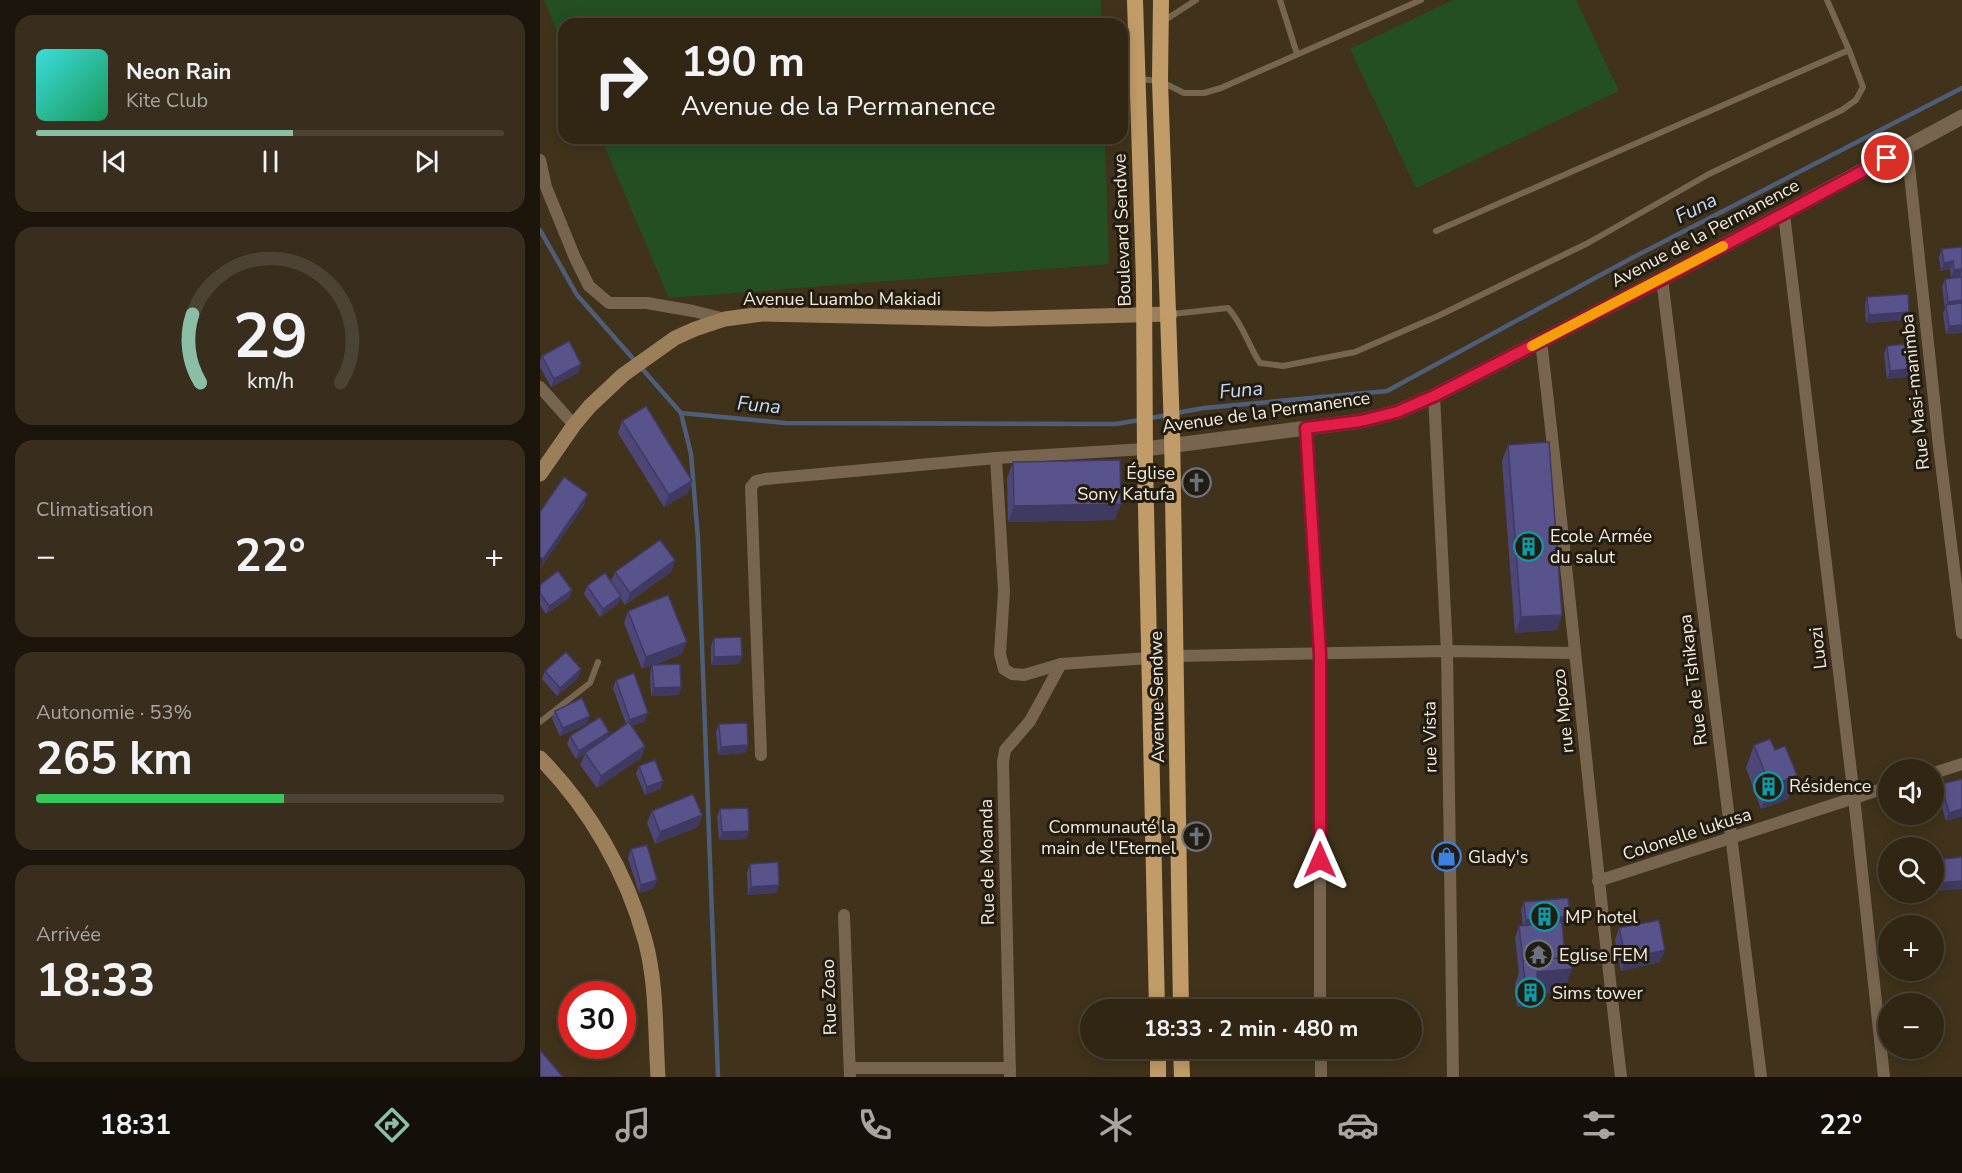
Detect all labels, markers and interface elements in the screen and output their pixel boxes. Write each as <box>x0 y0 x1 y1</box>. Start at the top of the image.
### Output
text: 190 m <box>681 34 805 91</box>
icon: right <box>582 42 660 120</box>
text: Neon Rain <box>126 57 231 87</box>
text: Kite Club <box>126 87 208 114</box>
text: Avenue de la Permanence <box>681 88 996 125</box>
pin <box>1861 132 1912 183</box>
icon: arrive <box>1870 141 1903 174</box>
icon: previous <box>98 145 131 178</box>
icon: pause <box>254 145 287 178</box>
icon: next <box>410 145 443 178</box>
street label: Boulevard Sendwe <box>1107 153 1137 307</box>
street label: Avenue de la Permanence <box>1607 173 1803 293</box>
water label: Funa <box>1670 186 1722 230</box>
street label: Avenue Luambo Makiadi <box>743 287 941 311</box>
text: 29 <box>233 294 307 379</box>
street label: Rue Masi-manimba <box>1895 313 1935 471</box>
text: km/h <box>246 367 294 397</box>
water label: Funa <box>1218 375 1264 405</box>
street label: Avenue de la Permanence <box>1160 386 1372 438</box>
water label: Funa <box>736 390 782 420</box>
place label: Église Sony Katufa <box>1077 461 1175 506</box>
church icon: Église Sony Katufa <box>1180 467 1212 499</box>
text: Climatisation <box>36 496 154 523</box>
place label: Ecole Armée du salut <box>1550 524 1652 569</box>
text: 22° <box>234 526 306 587</box>
building icon: Ecole Armée du salut <box>1513 530 1545 562</box>
text: − <box>36 534 56 579</box>
text: + <box>484 534 504 579</box>
street label: Rue de Tshikapa <box>1673 613 1713 747</box>
street label: Luozi <box>1804 626 1832 670</box>
street label: Avenue Sendwe <box>1144 631 1170 763</box>
street label: rue Mpozo <box>1547 668 1579 754</box>
text: Autonomie · 53% <box>36 699 192 726</box>
street label: rue Vista <box>1417 701 1443 773</box>
text: 265 km <box>36 729 193 790</box>
map controls <box>1878 759 1944 1059</box>
button: sound <box>1878 759 1944 825</box>
building icon: Résidence <box>1752 770 1784 802</box>
place label: Résidence <box>1789 774 1871 798</box>
street label: Rue de Moanda <box>974 799 1000 925</box>
street label: Colonelle lukusa <box>1620 802 1754 866</box>
place label: Communauté la main de l'Eternel <box>1041 815 1177 860</box>
church icon: Communauté la main de l'Eternel <box>1181 821 1213 853</box>
position arrow <box>1288 828 1352 892</box>
button: search <box>1878 837 1944 903</box>
shop icon: Glady's <box>1431 841 1463 873</box>
place label: Glady's <box>1468 845 1528 869</box>
building icon: MP hotel <box>1528 901 1560 933</box>
place label: MP hotel <box>1565 905 1638 929</box>
button: + <box>1878 915 1944 981</box>
text: Arrivée <box>36 921 101 948</box>
temple icon: Eglise FEM <box>1522 939 1554 971</box>
place label: Eglise FEM <box>1559 943 1648 967</box>
text: 18:33 <box>36 951 155 1012</box>
street label: Rue Zoao <box>816 958 842 1036</box>
building icon: Sims tower <box>1515 977 1547 1009</box>
speed limit sign: 30 <box>558 981 636 1059</box>
place label: Sims tower <box>1552 981 1644 1005</box>
button: − <box>1878 993 1944 1059</box>
text: 18:33 · 2 min · 480 m <box>1144 1014 1358 1044</box>
icon: directions <box>371 1104 413 1146</box>
icon: music <box>612 1104 654 1146</box>
icon: phone <box>854 1104 896 1146</box>
icon: climate <box>1095 1104 1137 1146</box>
icon: car <box>1337 1104 1379 1146</box>
icon: filters <box>1578 1104 1620 1146</box>
text: 18:31 <box>100 1107 171 1144</box>
text: 22° <box>1820 1107 1862 1144</box>

